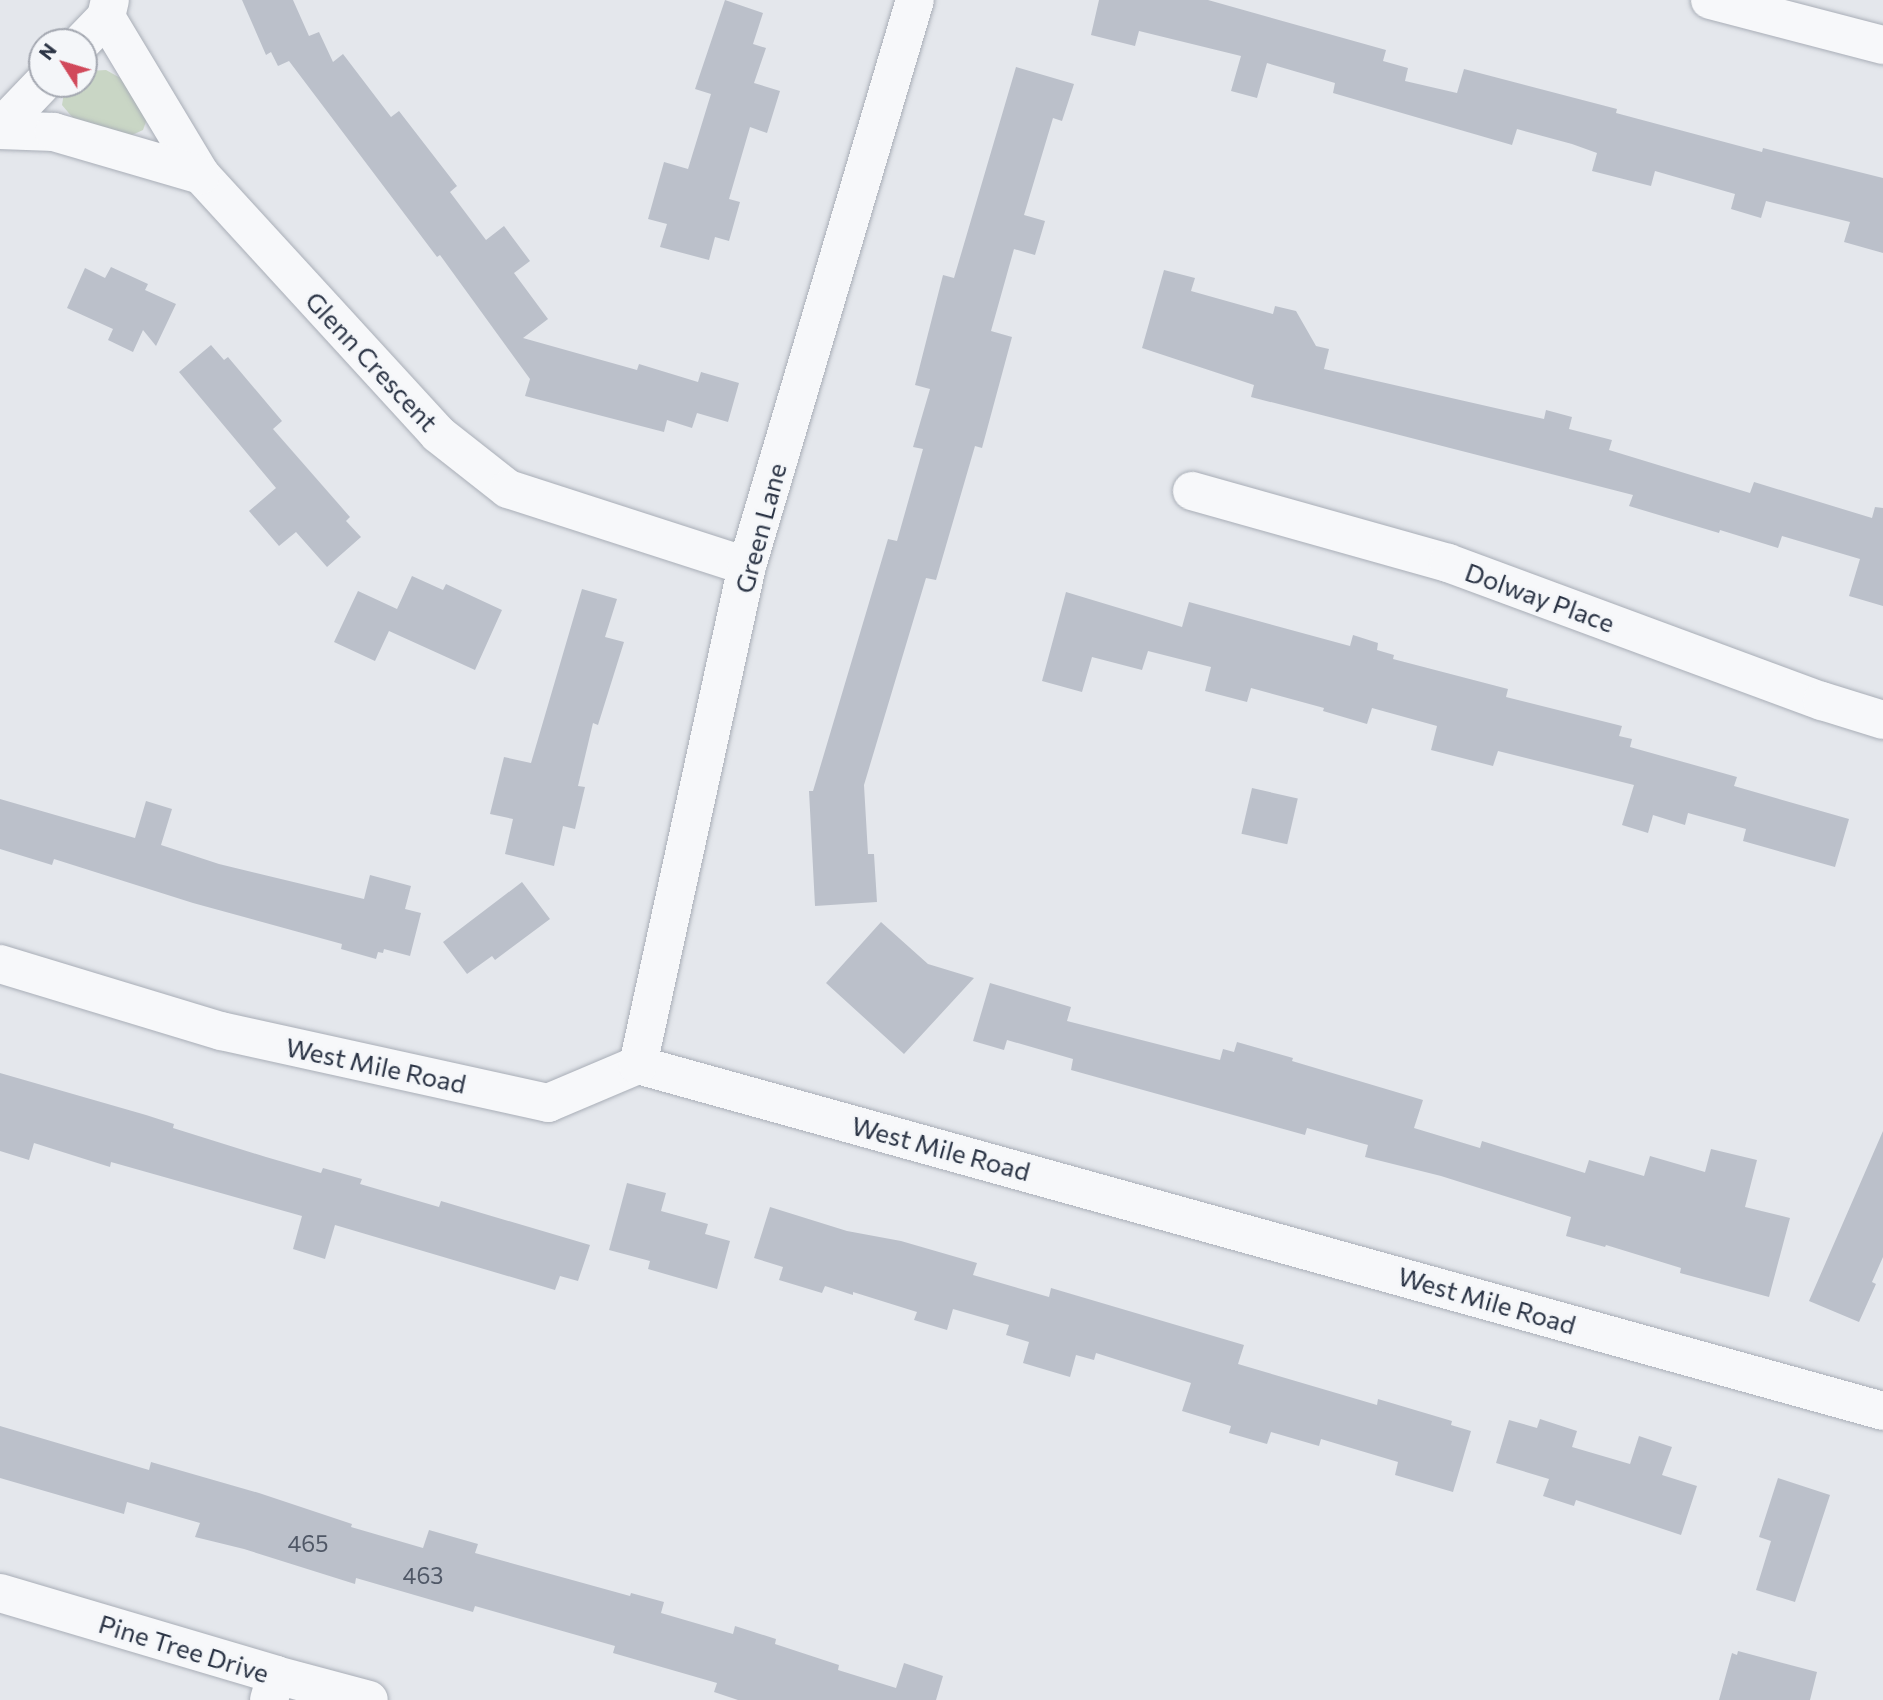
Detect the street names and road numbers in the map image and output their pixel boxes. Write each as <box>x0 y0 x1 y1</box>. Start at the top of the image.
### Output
street label: Glenn Crescent <box>299 285 445 437</box>
street label: Green Lane <box>728 460 792 596</box>
street label: Dolway Place <box>1461 556 1619 638</box>
street label: West Mile Road <box>283 1031 469 1099</box>
street label: West Mile Road <box>848 1109 1034 1187</box>
street label: West Mile Road <box>1395 1260 1579 1340</box>
street label: Pine Tree Drive <box>95 1607 273 1689</box>

